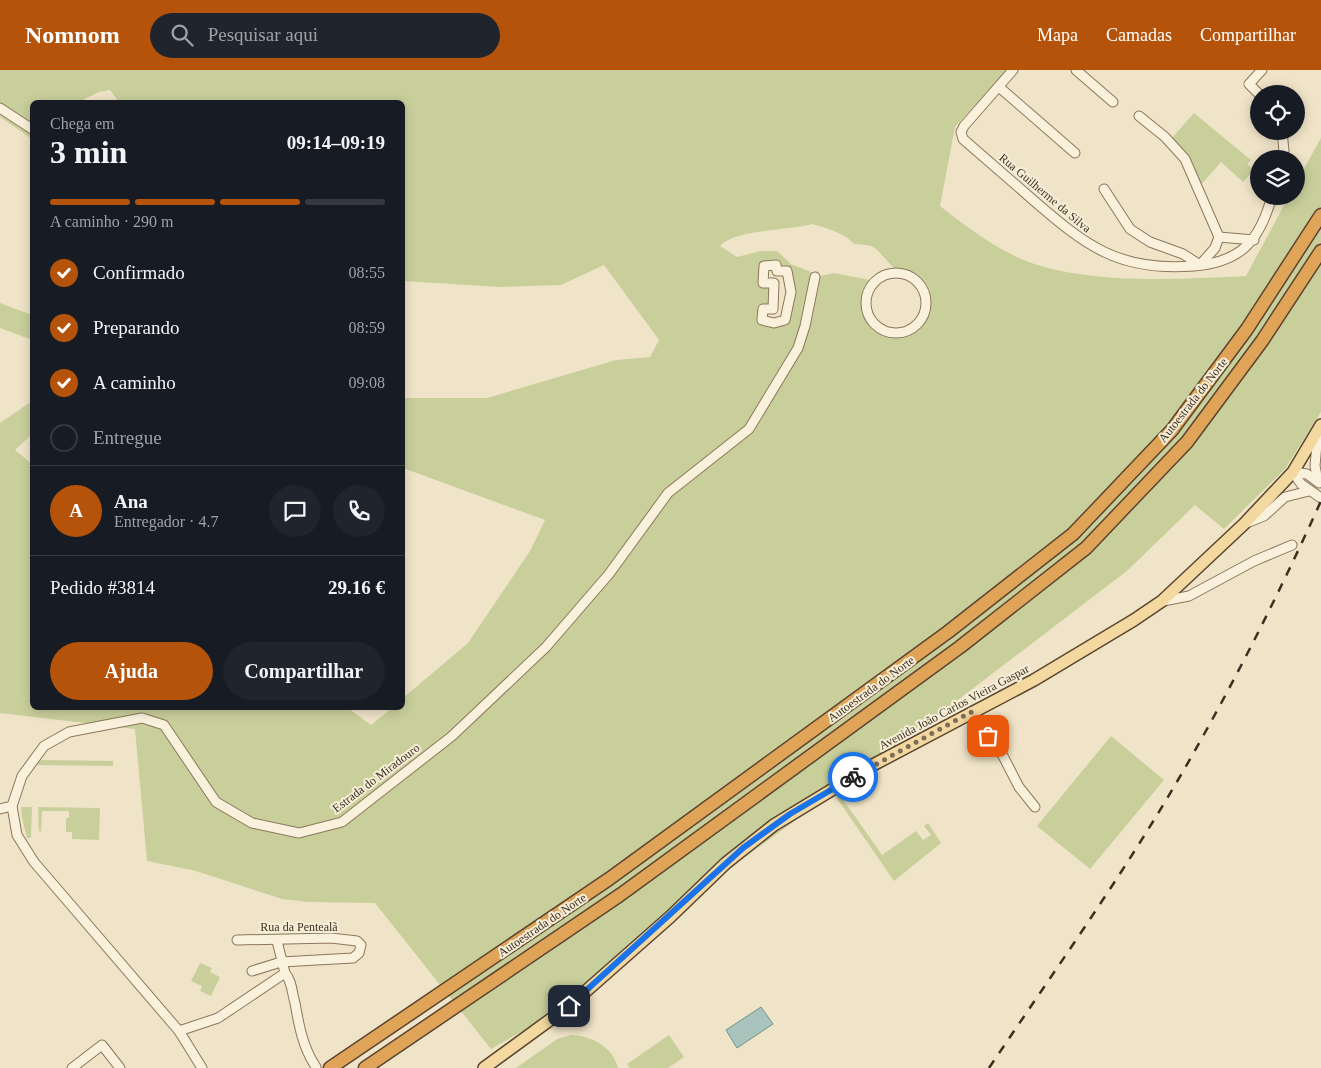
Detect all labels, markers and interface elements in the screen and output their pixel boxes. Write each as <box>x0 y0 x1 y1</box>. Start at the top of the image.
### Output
search box <box>150 13 500 58</box>
icon: search <box>168 21 196 49</box>
text: Nomnom <box>25 22 120 48</box>
text: Pesquisar aqui <box>208 24 318 45</box>
text: Mapa <box>1037 25 1078 45</box>
text: Camadas <box>1106 25 1172 45</box>
text: Compartilhar <box>1200 25 1296 45</box>
map controls <box>1250 85 1305 205</box>
button: locate <box>1250 85 1305 140</box>
text: Chega em <box>50 115 114 132</box>
text: 09:14–09:19 <box>287 132 385 153</box>
text: 3 min <box>50 134 127 170</box>
street label: Rua Guilherme da Silva <box>996 150 1094 236</box>
button: layers <box>1250 150 1305 205</box>
text: A caminho · 290 m <box>50 213 174 230</box>
icon: check <box>50 259 78 287</box>
text: Confirmado <box>93 262 185 283</box>
text: 08:55 <box>349 264 385 281</box>
icon: check <box>50 314 78 342</box>
text: Preparando <box>93 317 180 338</box>
text: 08:59 <box>349 319 385 336</box>
street label: Autoestrada do Norte <box>1156 355 1230 445</box>
icon: check <box>50 369 78 397</box>
text: A caminho <box>93 372 176 393</box>
text: 09:08 <box>349 374 385 391</box>
text: Entregue <box>93 427 162 448</box>
button: chat <box>269 485 321 537</box>
button: phone <box>333 485 385 537</box>
text: Ana <box>114 491 148 512</box>
text: A <box>69 500 83 521</box>
text: Entregador · 4.7 <box>114 513 218 530</box>
text: Pedido #3814 <box>50 577 155 598</box>
text: 29.16 € <box>328 577 385 598</box>
button: Ajuda <box>50 642 213 700</box>
button: Compartilhar <box>223 642 385 700</box>
street label: Autoestrada do Norte <box>825 653 917 725</box>
street label: Avenida João Carlos Vieira Gaspar <box>876 661 1032 753</box>
pin <box>967 715 1009 757</box>
icon: bag <box>974 722 1002 750</box>
street label: Estrada do Miradouro <box>330 741 422 815</box>
courier <box>828 752 878 802</box>
icon: bike <box>839 763 867 791</box>
street label: Autoestrada do Norte <box>495 890 589 960</box>
street label: Rua da Pentealã <box>260 920 338 934</box>
pin <box>548 985 590 1027</box>
icon: home <box>555 992 583 1020</box>

